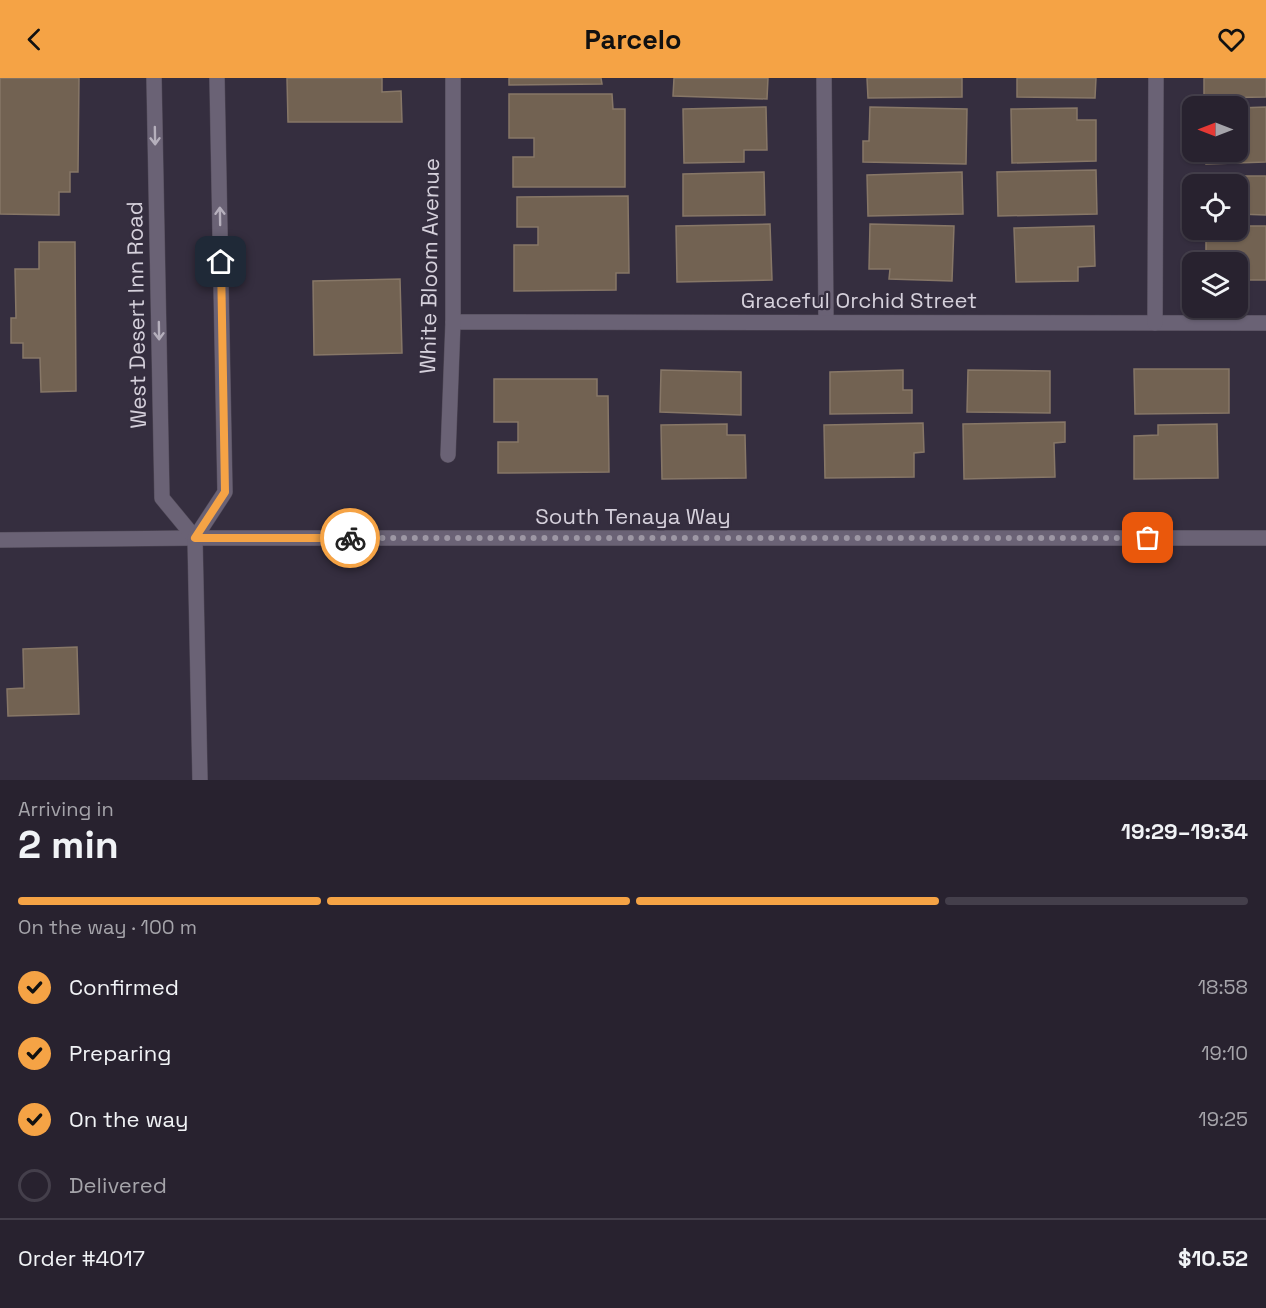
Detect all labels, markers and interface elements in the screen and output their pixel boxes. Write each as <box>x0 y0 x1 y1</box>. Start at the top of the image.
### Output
text: Parcelo <box>585 22 681 57</box>
icon: back <box>18 23 51 56</box>
icon: heart <box>1215 23 1248 56</box>
north arrow <box>1182 96 1248 162</box>
map controls <box>1182 96 1248 318</box>
one-way arrow <box>149 126 161 146</box>
street label: White Bloom Avenue <box>413 158 445 374</box>
button: locate <box>1182 174 1248 240</box>
street label: West Desert Inn Road <box>120 201 152 429</box>
one-way arrow <box>214 206 226 226</box>
pin <box>195 236 246 287</box>
icon: home <box>204 245 237 278</box>
button: layers <box>1182 252 1248 318</box>
street label: Graceful Orchid Street <box>741 286 977 314</box>
one-way arrow <box>153 321 165 341</box>
street label: South Tenaya Way <box>535 502 731 530</box>
courier <box>320 508 380 568</box>
pin <box>1122 512 1173 563</box>
icon: bag <box>1131 521 1164 554</box>
icon: bike <box>334 522 367 555</box>
text: Arriving in <box>18 796 114 822</box>
text: 19:29–19:34 <box>1121 817 1248 845</box>
text: 2 min <box>18 820 119 869</box>
text: On the way · 100 m <box>18 914 197 940</box>
icon: check <box>18 971 51 1004</box>
text: Confirmed <box>69 973 179 1001</box>
text: 18:58 <box>1198 974 1248 1000</box>
icon: check <box>18 1037 51 1070</box>
text: Preparing <box>69 1039 171 1067</box>
text: 19:10 <box>1201 1040 1248 1066</box>
icon: check <box>18 1103 51 1136</box>
text: On the way <box>69 1105 188 1133</box>
text: 19:25 <box>1198 1106 1248 1132</box>
text: Delivered <box>69 1171 167 1199</box>
text: Order #4017 <box>18 1244 145 1272</box>
text: $10.52 <box>1178 1244 1248 1272</box>

